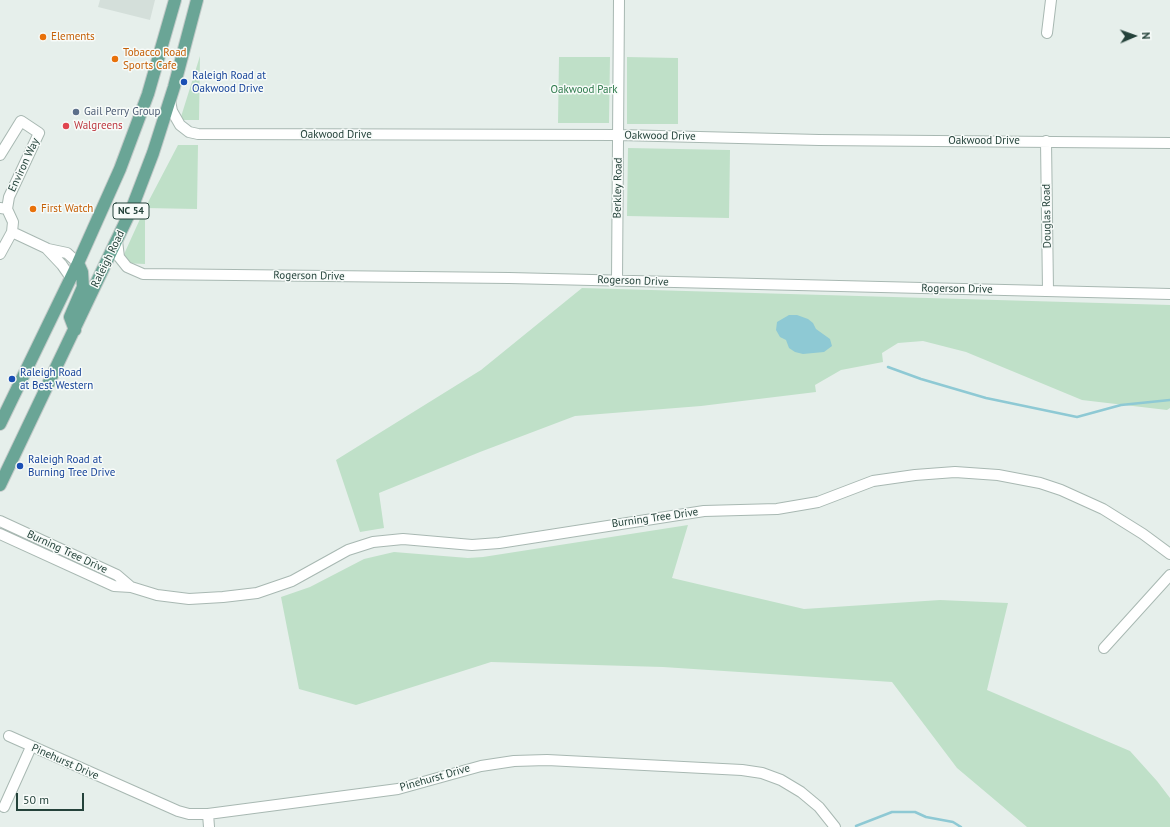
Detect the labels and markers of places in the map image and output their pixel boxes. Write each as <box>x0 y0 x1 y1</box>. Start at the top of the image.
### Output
place label: Elements <box>51 30 95 44</box>
marker: Elements <box>38 32 48 42</box>
place label: Tobacco Road Sports Cafe <box>123 46 187 72</box>
marker: Tobacco Road Sports Cafe <box>110 54 120 64</box>
place label: Raleigh Road at Oakwood Drive <box>192 69 266 95</box>
marker: Raleigh Road at Oakwood Drive <box>179 77 189 87</box>
place label: Gail Perry Group <box>84 105 160 119</box>
marker: Gail Perry Group <box>71 107 81 117</box>
place label: Walgreens <box>74 119 123 133</box>
marker: Walgreens <box>61 121 71 131</box>
place label: First Watch <box>41 202 93 216</box>
marker: First Watch <box>28 204 38 214</box>
place label: Raleigh Road at Best Western <box>20 366 93 392</box>
marker: Raleigh Road at Best Western <box>7 374 17 384</box>
place label: Raleigh Road at Burning Tree Drive <box>28 453 115 479</box>
marker: Raleigh Road at Burning Tree Drive <box>15 461 25 471</box>

